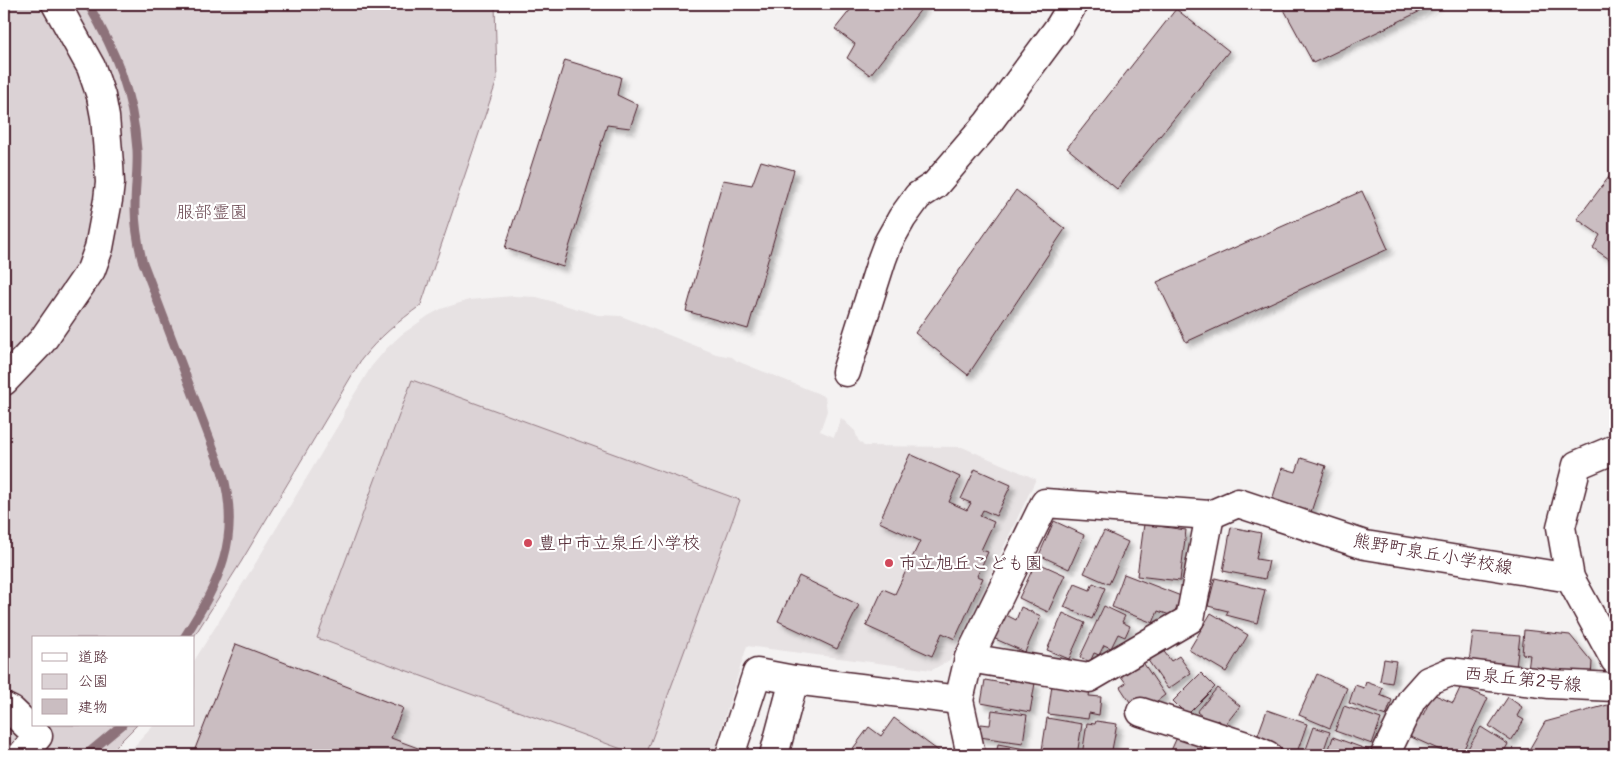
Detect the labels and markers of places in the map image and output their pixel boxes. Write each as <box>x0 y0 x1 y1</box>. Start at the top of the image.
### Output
place label: 豊中市立泉丘小学校 <box>538 530 700 554</box>
marker: 豊中市立泉丘小学校 <box>522 537 534 549</box>
place label: 市立旭丘こども園 <box>899 550 1043 574</box>
marker: 市立旭丘こども園 <box>883 557 895 569</box>

